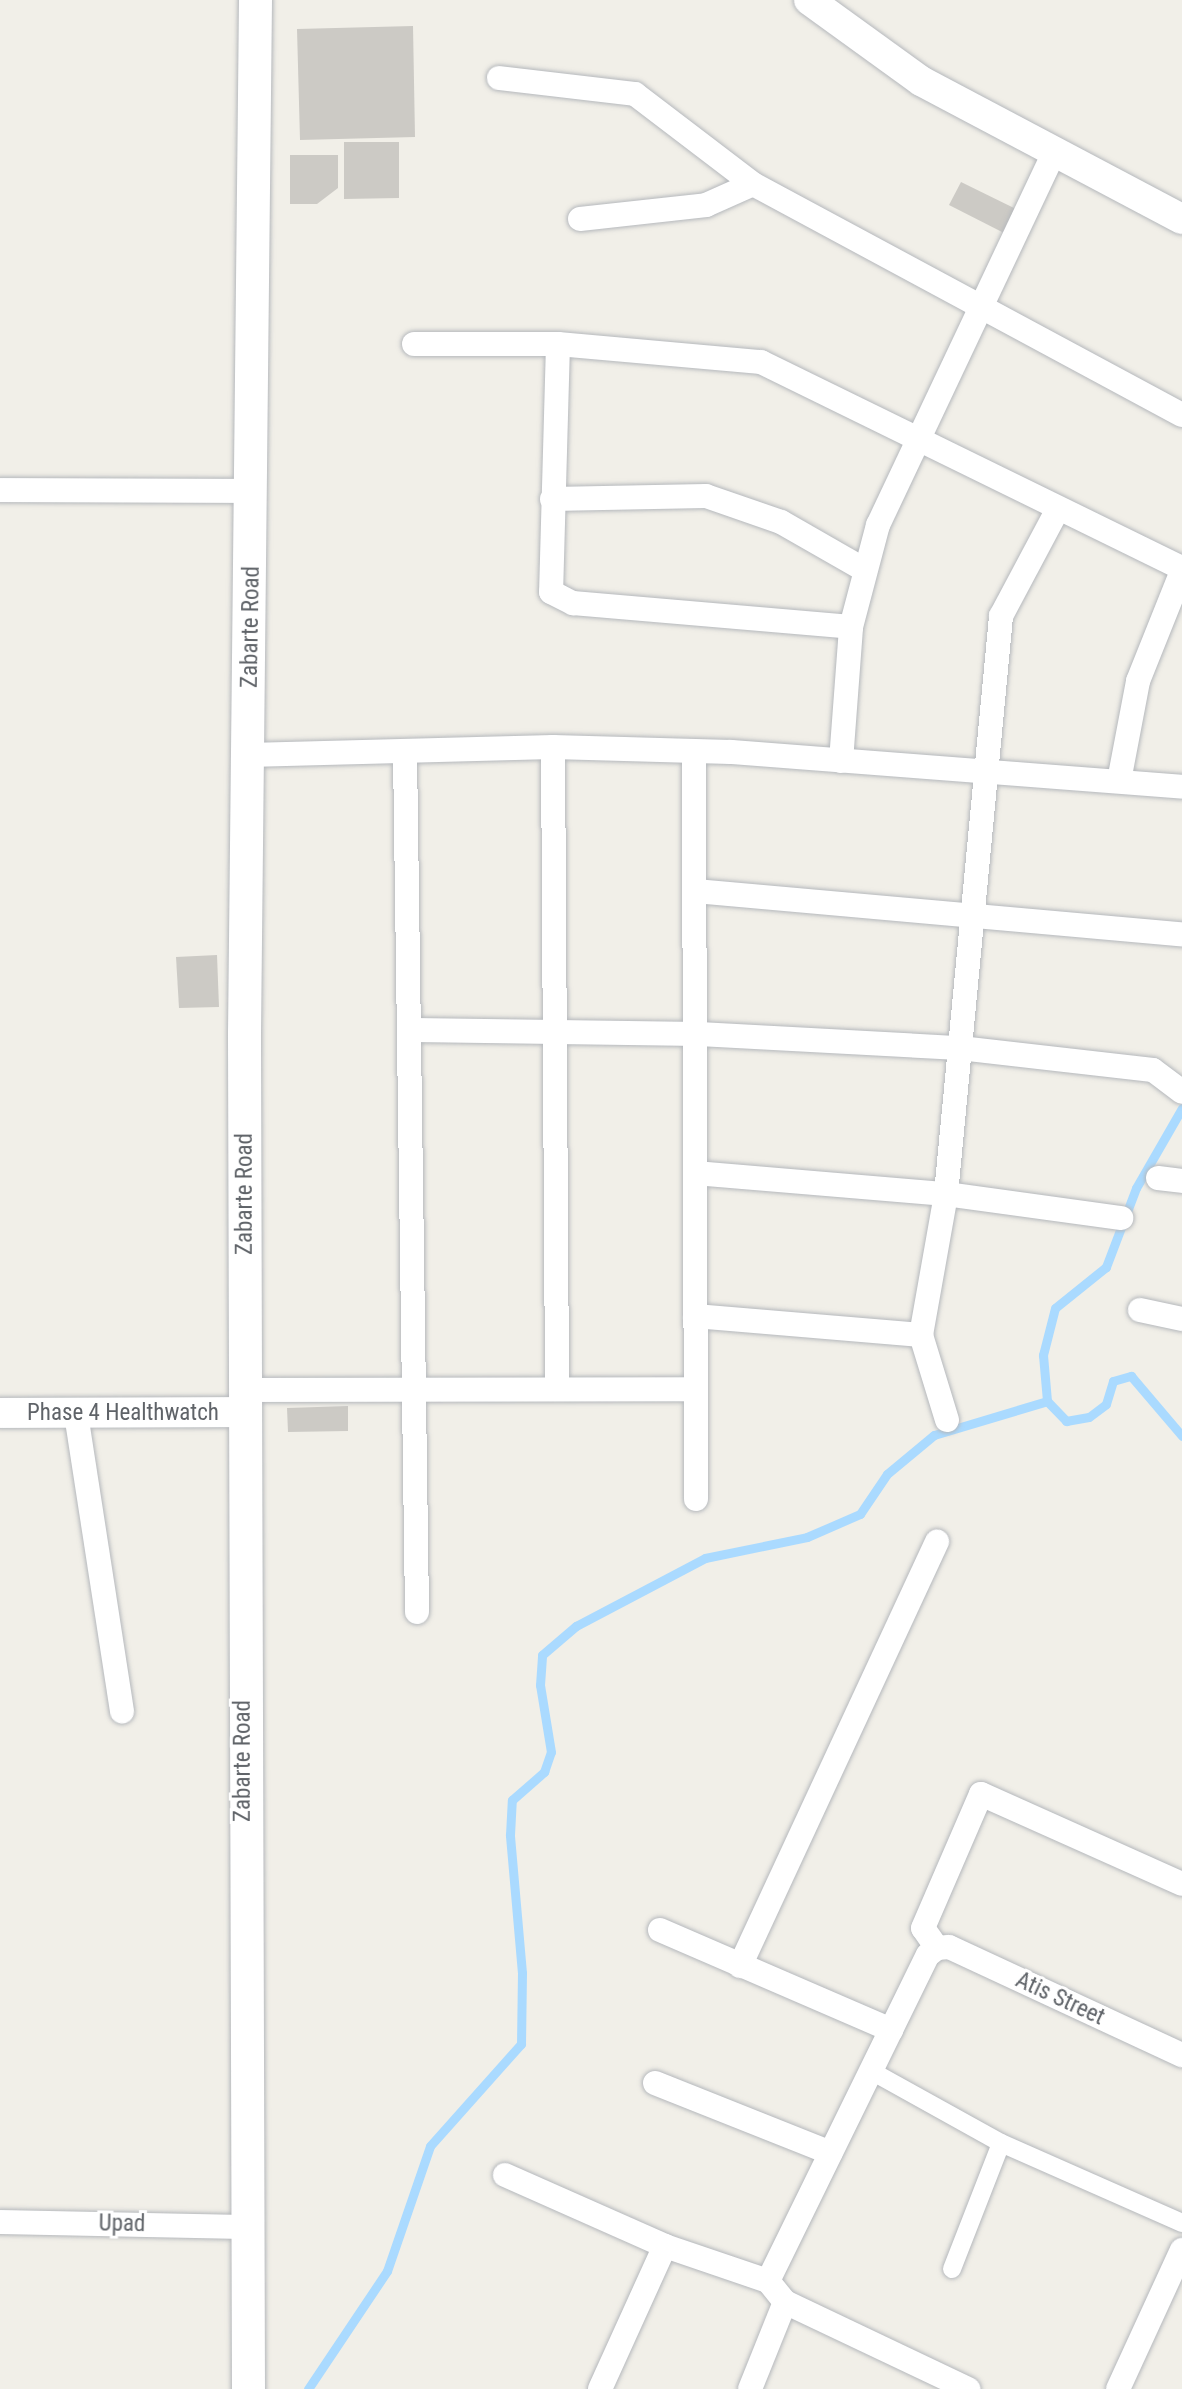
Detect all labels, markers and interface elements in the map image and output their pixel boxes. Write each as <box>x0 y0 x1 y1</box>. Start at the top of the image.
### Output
street label: Zabarte Road <box>236 566 266 688</box>
street label: Zabarte Road <box>231 1133 259 1255</box>
street label: Phase 4 Healthwatch <box>27 1399 219 1427</box>
street label: Zabarte Road <box>229 1700 257 1822</box>
street label: Atis Street <box>1011 1966 1109 2032</box>
street label: Upad <box>98 2210 146 2238</box>

